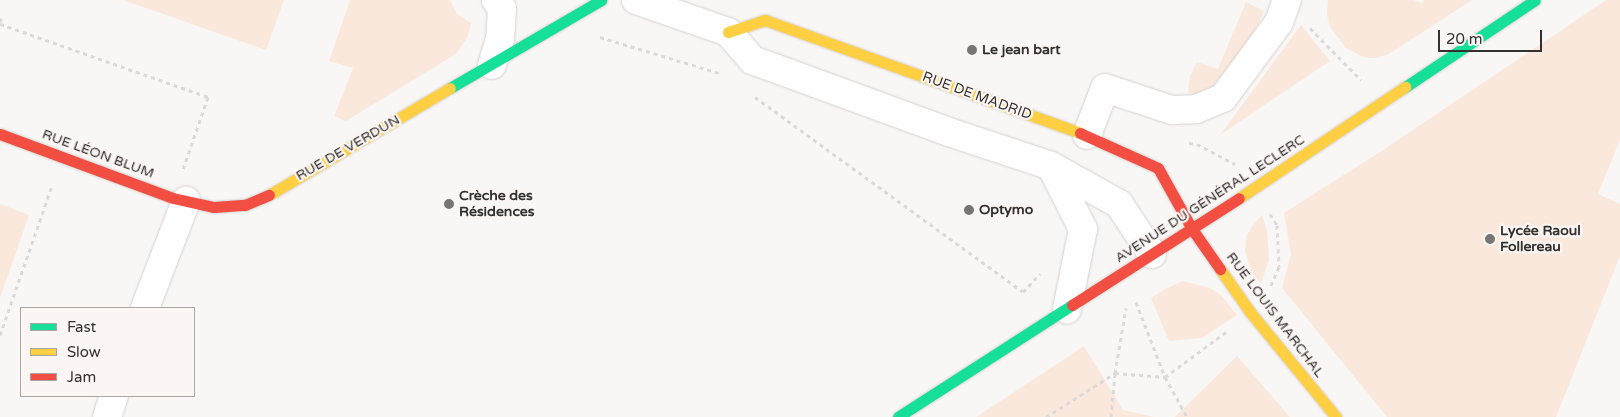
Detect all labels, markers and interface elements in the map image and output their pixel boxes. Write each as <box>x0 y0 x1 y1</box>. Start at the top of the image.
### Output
scale bar <box>1440 20 1544 52</box>
text: 20 m <box>1446 30 1483 48</box>
place label: Le jean bart <box>982 42 1061 58</box>
marker: Le jean bart <box>966 44 978 56</box>
street label: RUE DE MADRID <box>920 68 1034 124</box>
street label: RUE DE VERDUN <box>293 111 403 185</box>
street label: RUE LÉON BLUM <box>40 126 156 182</box>
street label: AVENUE DU GÉNÉRAL LECLERC <box>1112 131 1308 267</box>
place label: Crèche des Résidences <box>459 188 534 220</box>
marker: Crèche des Résidences <box>443 198 455 210</box>
place label: Optymo <box>979 202 1033 218</box>
marker: Optymo <box>963 204 975 216</box>
place label: Lycée Raoul Follereau <box>1500 223 1581 256</box>
marker: Lycée Raoul Follereau <box>1484 233 1496 245</box>
street label: RUE LOUIS MARCHAL <box>1222 249 1328 381</box>
legend <box>20 307 195 397</box>
text: Fast <box>67 318 96 336</box>
text: Slow <box>67 343 101 361</box>
text: Jam <box>67 368 96 386</box>

